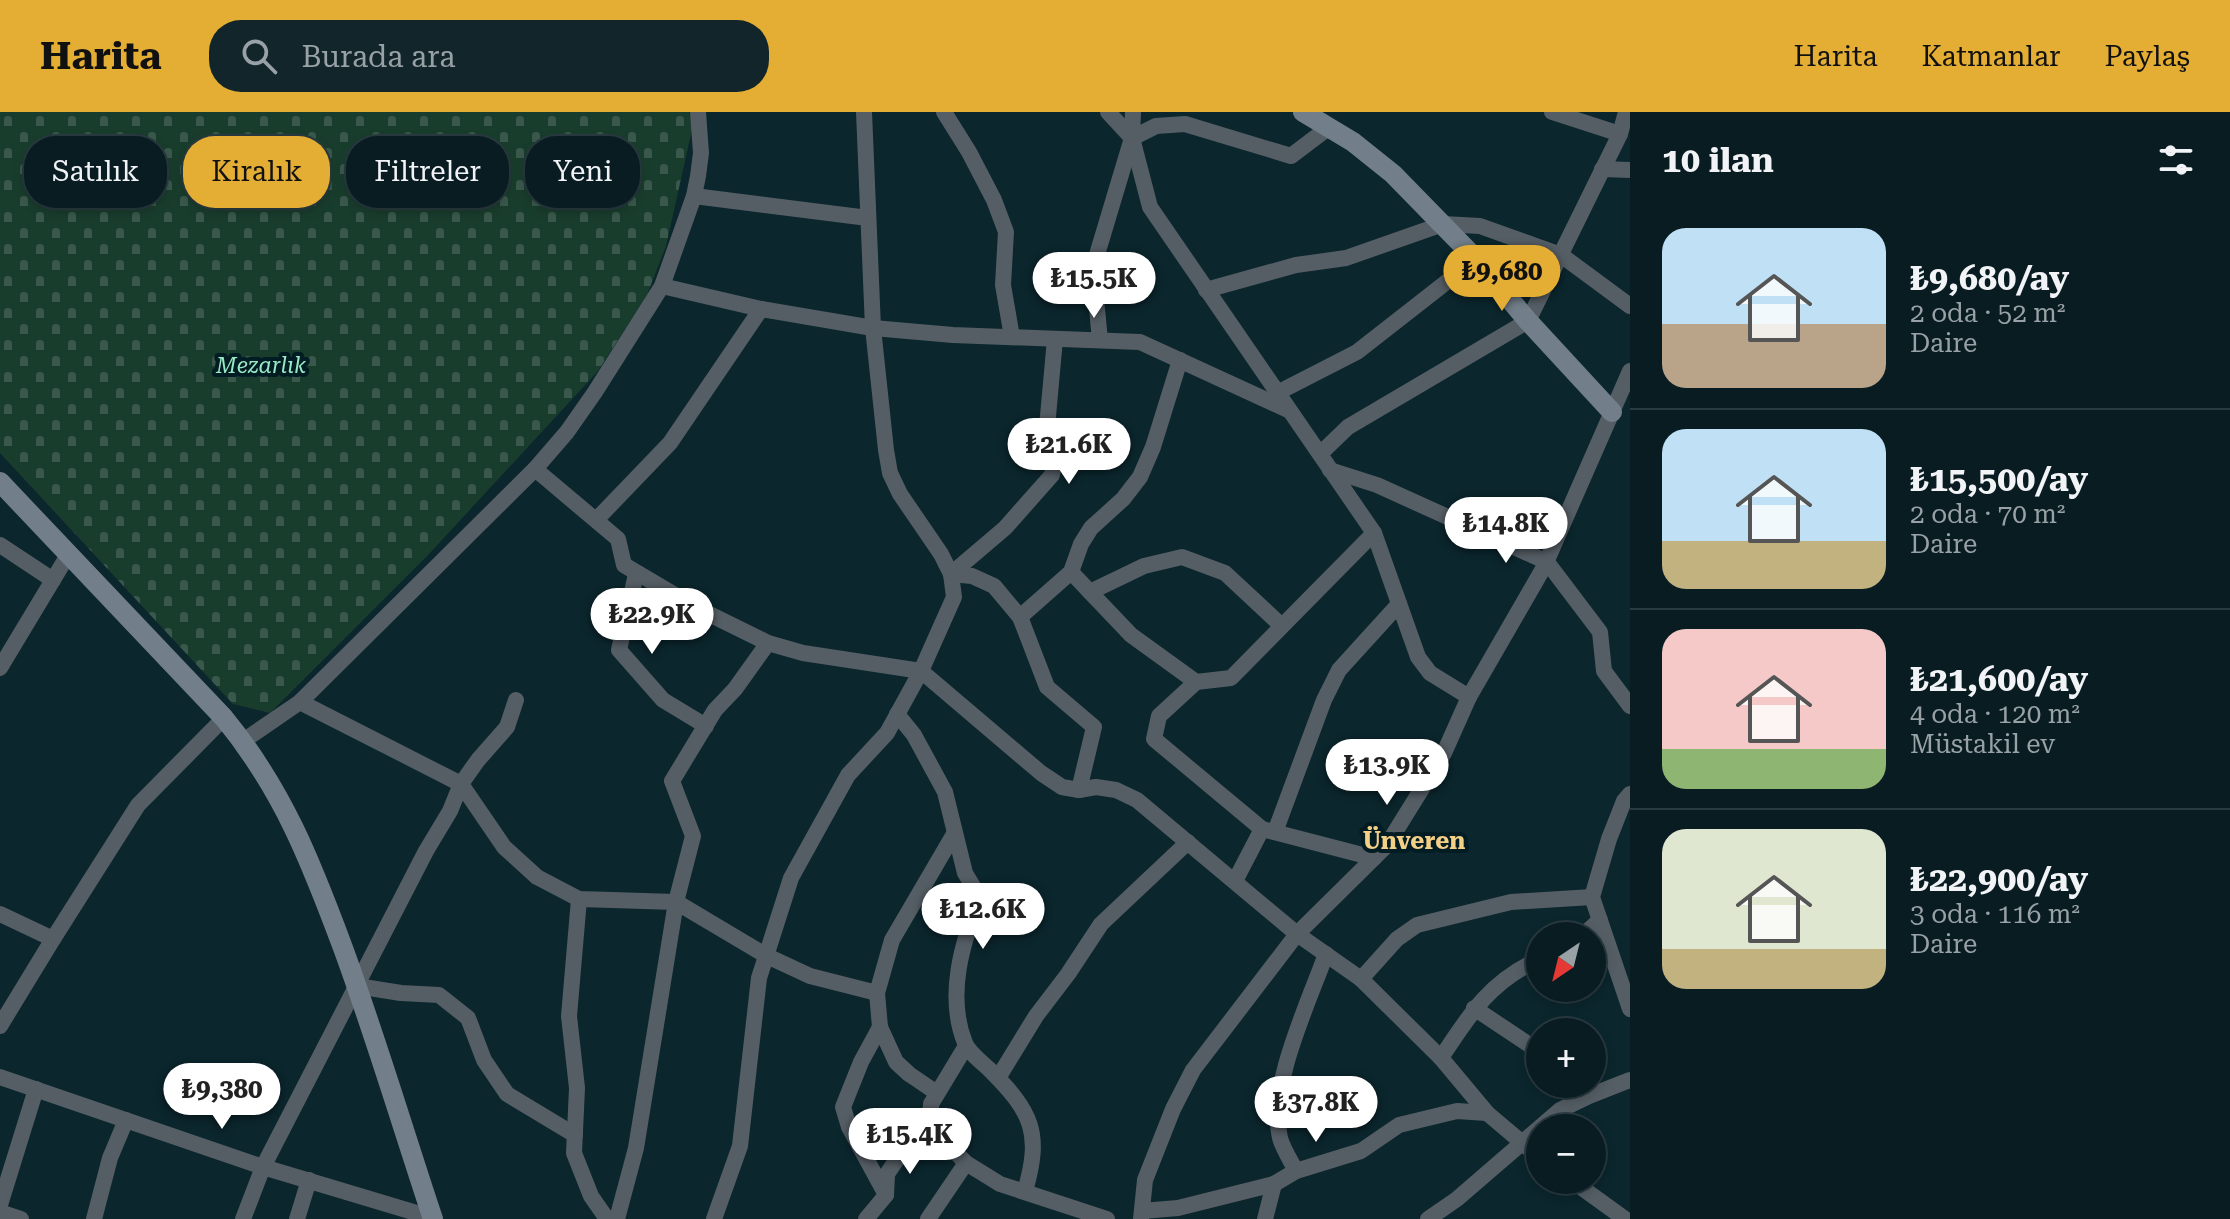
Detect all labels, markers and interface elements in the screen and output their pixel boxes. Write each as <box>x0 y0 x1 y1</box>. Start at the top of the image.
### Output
search box <box>209 20 769 92</box>
text: Harita <box>40 34 161 78</box>
icon: search <box>237 34 281 78</box>
text: Burada ara <box>301 39 456 74</box>
text: Harita <box>1793 40 1878 73</box>
text: Katmanlar <box>1922 40 2061 73</box>
text: Paylaş <box>2105 40 2190 73</box>
chip: Satılık <box>24 136 167 208</box>
chip: Kiralık <box>183 136 330 208</box>
chip: Filtreler <box>346 136 509 208</box>
chip: Yeni <box>525 136 640 208</box>
icon: filters <box>2154 138 2198 182</box>
text: 10 ilan <box>1662 140 1774 180</box>
pin: ₺9,680 <box>1437 245 1567 313</box>
pin: ₺15.5K <box>1029 252 1159 320</box>
text: ₺9,680 <box>1461 256 1543 286</box>
text: ₺9,680/ay <box>1910 258 2069 298</box>
icon: home <box>1726 260 1822 356</box>
text: ₺15.5K <box>1051 263 1137 293</box>
text: 2 oda · 52 m² <box>1910 298 2065 328</box>
text: Daire <box>1910 328 1977 358</box>
park label: Mezarlık <box>215 353 306 378</box>
pin: ₺21.6K <box>1004 418 1134 486</box>
text: ₺21.6K <box>1026 429 1112 459</box>
text: ₺15,500/ay <box>1910 459 2088 499</box>
icon: home <box>1726 461 1822 557</box>
pin: ₺14.8K <box>1441 497 1571 565</box>
text: 2 oda · 70 m² <box>1910 499 2065 529</box>
text: ₺14.8K <box>1463 508 1549 538</box>
text: Daire <box>1910 529 1977 559</box>
pin: ₺22.9K <box>587 588 717 656</box>
text: ₺22.9K <box>609 599 695 629</box>
text: ₺21,600/ay <box>1910 659 2088 699</box>
icon: home <box>1726 661 1822 757</box>
text: 4 oda · 120 m² <box>1910 699 2080 729</box>
text: Müstakil ev <box>1910 729 2055 759</box>
pin: ₺13.9K <box>1322 739 1452 807</box>
text: ₺13.9K <box>1344 750 1430 780</box>
district label: Ünveren <box>1363 825 1465 855</box>
text: ₺22,900/ay <box>1910 859 2088 899</box>
icon: home <box>1726 861 1822 957</box>
pin: ₺12.6K <box>918 883 1048 951</box>
text: ₺12.6K <box>940 894 1026 924</box>
text: 3 oda · 116 m² <box>1910 899 2080 929</box>
north arrow <box>1526 922 1606 1002</box>
map controls <box>1526 922 1606 1194</box>
text: Daire <box>1910 929 1977 959</box>
button: + <box>1526 1018 1606 1098</box>
pin: ₺9,380 <box>157 1063 287 1131</box>
text: ₺9,380 <box>181 1074 263 1104</box>
pin: ₺37.8K <box>1251 1076 1381 1144</box>
text: ₺37.8K <box>1273 1087 1359 1117</box>
pin: ₺15.4K <box>845 1108 975 1176</box>
button: − <box>1526 1114 1606 1194</box>
text: ₺15.4K <box>867 1119 953 1149</box>

